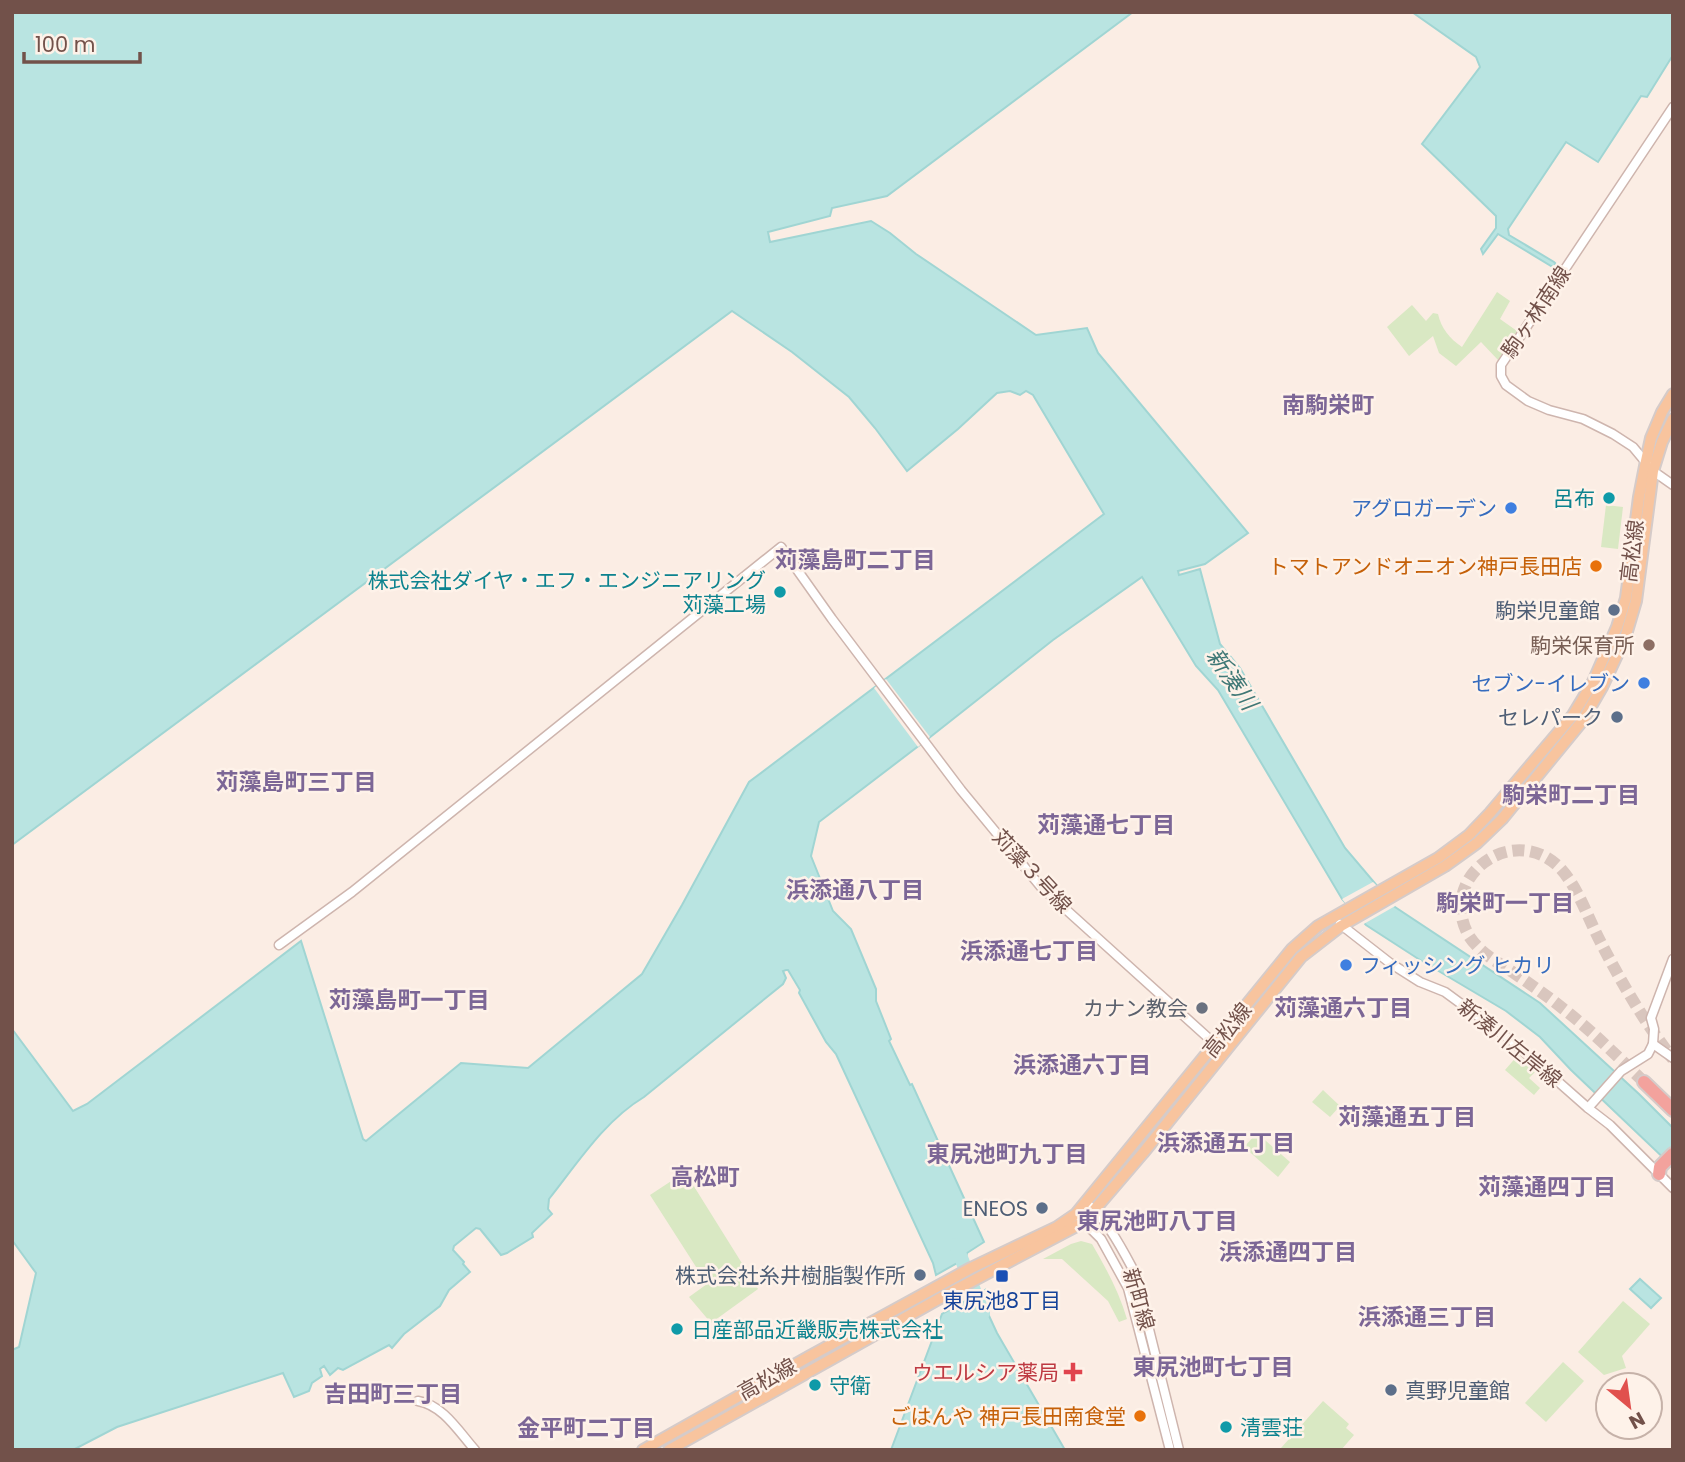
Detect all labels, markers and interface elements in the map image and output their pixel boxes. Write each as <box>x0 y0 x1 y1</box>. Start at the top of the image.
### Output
scale bar <box>24 21 140 65</box>
text: 100 m <box>35 30 95 59</box>
street label: 駒ヶ林南線 <box>1495 260 1577 364</box>
district label: 南駒栄町 <box>1282 389 1374 421</box>
place label: 呂布 <box>1553 484 1595 513</box>
marker: 呂布 <box>1601 490 1617 506</box>
place label: アグロガーデン <box>1351 494 1497 523</box>
marker: アグロガーデン <box>1503 500 1519 516</box>
street label: 高松線 <box>1614 518 1650 584</box>
district label: 苅藻島町二丁目 <box>775 544 936 576</box>
place label: トマトアンドオニオン神戸長田店 <box>1268 552 1582 581</box>
marker: トマトアンドオニオン神戸長田店 <box>1588 558 1604 574</box>
place label: 株式会社ダイヤ・エフ・エンジニアリング 苅藻工場 <box>368 566 766 619</box>
marker: 株式会社ダイヤ・エフ・エンジニアリング 苅藻工場 <box>772 584 788 600</box>
place label: 駒栄児童館 <box>1495 596 1600 625</box>
marker: 駒栄児童館 <box>1606 602 1622 618</box>
place label: 駒栄保育所 <box>1530 631 1635 660</box>
marker: 駒栄保育所 <box>1641 637 1657 653</box>
water label: 新湊川 <box>1199 642 1267 719</box>
place label: セブン-イレブン <box>1471 669 1630 698</box>
marker: セブン-イレブン <box>1636 675 1652 691</box>
place label: セレパーク <box>1498 703 1603 732</box>
marker: セレパーク <box>1609 709 1625 725</box>
district label: 苅藻島町三丁目 <box>216 766 377 798</box>
district label: 駒栄町二丁目 <box>1502 779 1640 811</box>
district label: 苅藻通七丁目 <box>1037 809 1175 841</box>
street label: 苅藻３号線 <box>986 823 1078 919</box>
district label: 浜添通八丁目 <box>786 874 924 906</box>
district label: 駒栄町一丁目 <box>1436 887 1574 919</box>
district label: 浜添通七丁目 <box>960 935 1098 967</box>
place label: フィッシング ヒカリ <box>1360 951 1554 980</box>
marker: フィッシング ヒカリ <box>1338 957 1354 973</box>
district label: 苅藻島町一丁目 <box>329 984 490 1016</box>
district label: 苅藻通六丁目 <box>1274 992 1412 1024</box>
street label: 新湊川左岸線 <box>1452 992 1568 1094</box>
place label: カナン教会 <box>1083 994 1188 1023</box>
street label: 高松線 <box>1196 996 1258 1064</box>
marker: カナン教会 <box>1194 1000 1210 1016</box>
district label: 浜添通六丁目 <box>1013 1049 1151 1081</box>
district label: 苅藻通五丁目 <box>1338 1101 1476 1133</box>
district label: 浜添通五丁目 <box>1157 1127 1295 1159</box>
district label: 東尻池町九丁目 <box>927 1138 1088 1170</box>
district label: 高松町 <box>671 1161 740 1193</box>
district label: 苅藻通四丁目 <box>1478 1171 1616 1203</box>
place label: ENEOS <box>963 1194 1028 1223</box>
marker: ENEOS <box>1034 1200 1050 1216</box>
district label: 東尻池町八丁目 <box>1077 1205 1238 1237</box>
district label: 浜添通四丁目 <box>1219 1236 1357 1268</box>
place label: 株式会社糸井樹脂製作所 <box>675 1261 906 1290</box>
street label: 新町線 <box>1116 1265 1162 1333</box>
marker: 株式会社糸井樹脂製作所 <box>912 1267 928 1283</box>
marker: 東尻池8丁目 <box>994 1268 1010 1284</box>
place label: 東尻池8丁目 <box>943 1286 1061 1315</box>
district label: 浜添通三丁目 <box>1358 1301 1496 1333</box>
place label: 日産部品近畿販売株式会社 <box>691 1315 943 1344</box>
marker: 日産部品近畿販売株式会社 <box>669 1321 685 1337</box>
street label: 高松線 <box>732 1351 802 1407</box>
district label: 東尻池町七丁目 <box>1133 1351 1294 1383</box>
place label: ウエルシア薬局 <box>912 1358 1059 1387</box>
marker: ウエルシア薬局 <box>1065 1364 1081 1380</box>
place label: 守衛 <box>829 1371 871 1400</box>
north arrow <box>1594 1371 1664 1441</box>
place label: 真野児童館 <box>1405 1376 1510 1405</box>
marker: 守衛 <box>807 1377 823 1393</box>
district label: 吉田町三丁目 <box>324 1378 462 1410</box>
marker: 真野児童館 <box>1383 1382 1399 1398</box>
place label: ごはんや 神戸長田南食堂 <box>889 1402 1126 1431</box>
text: N <box>1624 1405 1650 1436</box>
marker: ごはんや 神戸長田南食堂 <box>1132 1408 1148 1424</box>
district label: 金平町二丁目 <box>517 1412 655 1444</box>
place label: 清雲荘 <box>1240 1413 1303 1442</box>
marker: 清雲荘 <box>1218 1419 1234 1435</box>

